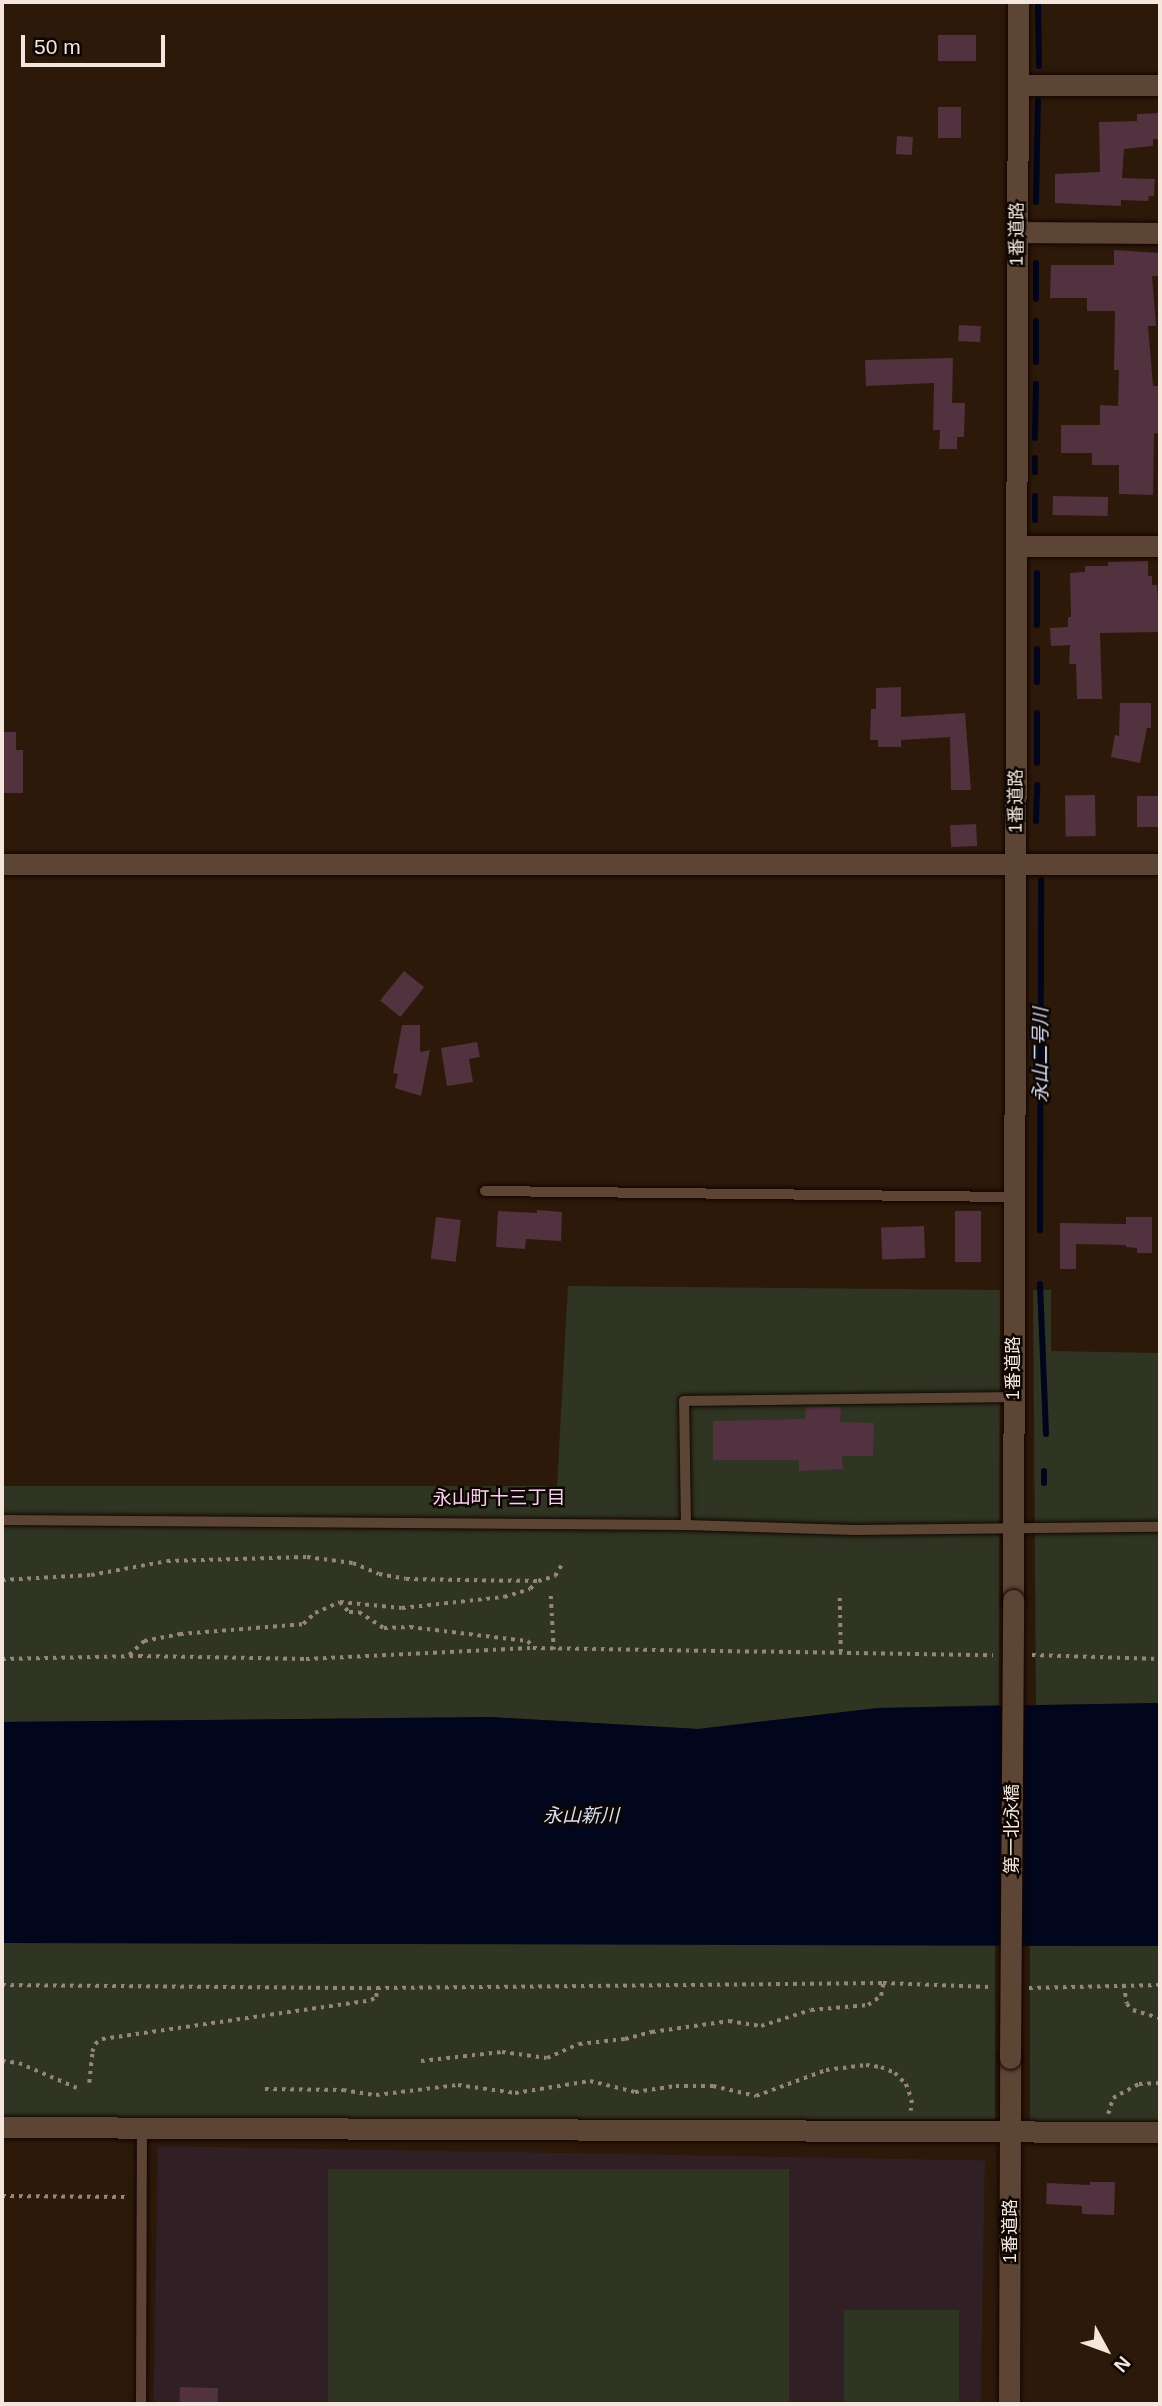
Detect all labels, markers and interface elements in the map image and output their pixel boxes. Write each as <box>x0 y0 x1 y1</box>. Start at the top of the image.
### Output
scale bar <box>24 21 168 65</box>
text: 50 m <box>34 35 81 58</box>
street label: 1番道路 <box>1006 202 1028 266</box>
street label: 1番道路 <box>1005 769 1027 833</box>
water label: 永山二号川 <box>1030 1008 1052 1102</box>
street label: 1番道路 <box>1002 1336 1024 1400</box>
district label: 永山町十三丁目 <box>433 1487 565 1509</box>
street label: 第一北永橋 <box>1001 1784 1023 1874</box>
water label: 永山新川 <box>543 1805 619 1827</box>
street label: 1番道路 <box>999 2199 1021 2263</box>
north arrow <box>1071 2315 1141 2385</box>
text: N <box>1110 2352 1135 2376</box>

